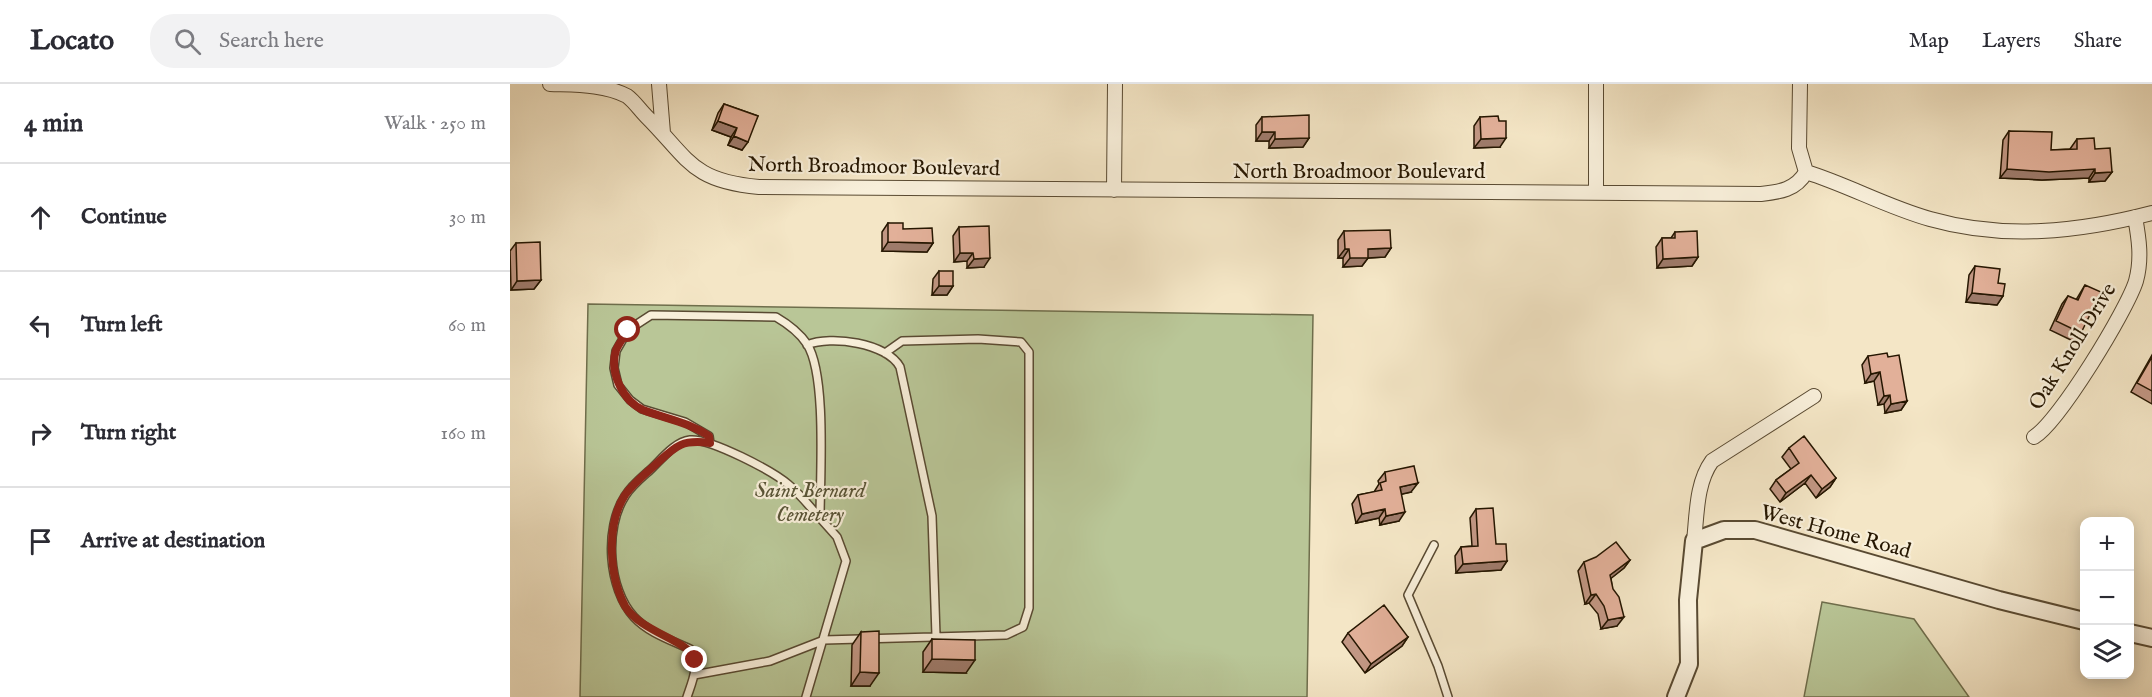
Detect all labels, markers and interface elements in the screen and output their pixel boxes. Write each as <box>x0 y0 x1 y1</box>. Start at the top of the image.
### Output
search box <box>150 14 570 68</box>
text: Locato <box>30 24 114 59</box>
icon: search <box>171 25 204 58</box>
text: Search here <box>219 27 324 55</box>
text: Map <box>1909 28 1949 55</box>
text: Layers <box>1982 28 2041 55</box>
text: Share <box>2074 28 2122 55</box>
text: 4 min <box>24 107 83 140</box>
text: Walk · 250 m <box>384 111 486 136</box>
street label: North Broadmoor Boulevard <box>748 152 1001 183</box>
street label: North Broadmoor Boulevard <box>1233 159 1486 186</box>
icon: ahead <box>24 201 57 234</box>
text: Continue <box>81 203 167 231</box>
text: 30 m <box>449 205 486 230</box>
street label: Oak Knoll Drive <box>2023 278 2123 415</box>
icon: left <box>24 309 57 342</box>
text: Turn left <box>81 311 163 339</box>
text: 60 m <box>448 313 486 338</box>
route start <box>614 316 640 342</box>
icon: right <box>24 417 57 450</box>
text: Turn right <box>81 419 176 447</box>
text: 160 m <box>440 421 486 446</box>
park label: Saint Bernard Cemetery <box>755 478 867 529</box>
street label: West Home Road <box>1757 499 1915 566</box>
map controls <box>2080 517 2134 679</box>
button: + <box>2080 517 2134 571</box>
icon: arrive <box>24 525 57 558</box>
text: Arrive at destination <box>81 527 265 555</box>
button: − <box>2080 571 2134 625</box>
button: layers <box>2080 625 2134 679</box>
route end <box>681 646 707 672</box>

